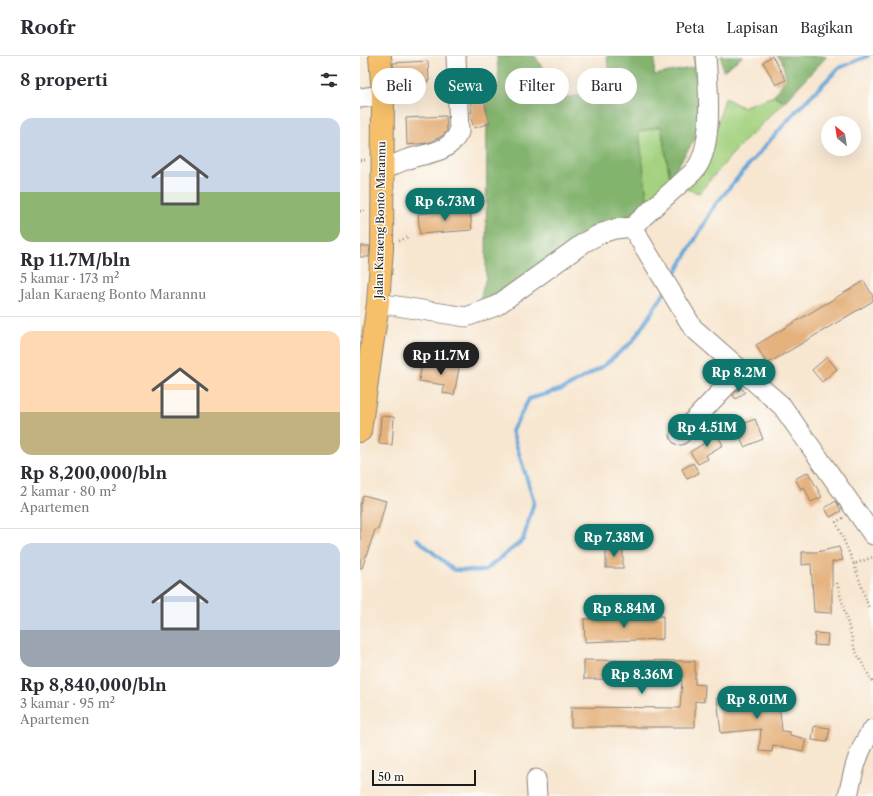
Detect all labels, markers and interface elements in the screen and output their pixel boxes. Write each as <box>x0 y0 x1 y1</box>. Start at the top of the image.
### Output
text: Roofr <box>20 16 76 39</box>
text: Peta <box>675 19 705 37</box>
text: Lapisan <box>727 19 778 37</box>
text: Bagikan <box>800 19 853 37</box>
chip: Beli <box>372 68 426 104</box>
chip: Sewa <box>434 68 497 104</box>
chip: Filter <box>505 68 569 104</box>
chip: Baru <box>577 68 637 104</box>
icon: filters <box>318 69 340 91</box>
text: 8 properti <box>20 70 108 90</box>
north arrow <box>821 116 861 156</box>
map controls <box>821 116 861 156</box>
street label: Jalan Karaeng Bonto Marannu <box>372 141 388 301</box>
icon: home <box>144 144 216 216</box>
pin: Rp 6.73M <box>404 188 486 222</box>
text: Rp 6.73M <box>414 193 476 209</box>
text: Rp 11.7M/bln <box>20 250 131 270</box>
text: 5 kamar · 173 m² <box>20 270 119 286</box>
text: Jalan Karaeng Bonto Marannu <box>20 286 206 302</box>
pin: Rp 11.7M <box>400 342 482 376</box>
text: Rp 11.7M <box>412 347 470 363</box>
icon: home <box>144 357 216 429</box>
pin: Rp 8.2M <box>702 359 776 393</box>
text: Rp 8.2M <box>711 364 767 380</box>
pin: Rp 4.51M <box>666 414 748 448</box>
text: Rp 4.51M <box>677 419 737 435</box>
text: Rp 8,200,000/bln <box>20 463 167 483</box>
text: 2 kamar · 80 m² <box>20 483 117 499</box>
text: Apartemen <box>20 499 89 515</box>
pin: Rp 7.38M <box>573 524 655 558</box>
text: Rp 7.38M <box>584 529 644 545</box>
icon: home <box>144 569 216 641</box>
pin: Rp 8.84M <box>583 595 665 629</box>
text: Rp 8.84M <box>592 600 656 616</box>
pin: Rp 8.36M <box>601 661 683 695</box>
text: Rp 8.36M <box>611 666 673 682</box>
text: Rp 8,840,000/bln <box>20 675 167 695</box>
pin: Rp 8.01M <box>716 686 798 720</box>
text: Rp 8.01M <box>726 691 788 707</box>
text: 3 kamar · 95 m² <box>20 695 115 711</box>
text: Apartemen <box>20 711 89 727</box>
scale bar <box>372 768 476 787</box>
text: 50 m <box>378 770 404 784</box>

